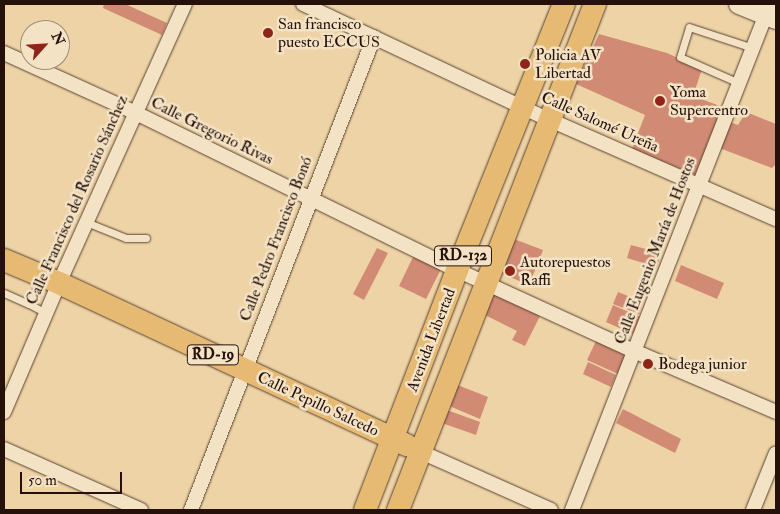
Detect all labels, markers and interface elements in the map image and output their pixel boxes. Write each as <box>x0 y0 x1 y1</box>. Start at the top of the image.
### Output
place label: San francisco puesto ECCUS <box>278 14 380 52</box>
north arrow <box>20 20 70 70</box>
marker: San francisco puesto ECCUS <box>262 27 274 39</box>
text: N <box>48 29 68 48</box>
place label: Policia AV Libertad <box>535 45 601 83</box>
marker: Policia AV Libertad <box>519 58 531 70</box>
place label: Yoma Supercentro <box>670 82 748 120</box>
street label: Calle Salomé Ureña <box>538 88 662 156</box>
street label: Calle Francisco del Rosario Sánchez <box>22 92 132 308</box>
street label: Calle Gregorio Rivas <box>148 93 276 169</box>
marker: Yoma Supercentro <box>654 95 666 107</box>
street label: Calle Pedro Francisco Bonó <box>236 154 316 324</box>
street label: Calle Eugenio María de Hostos <box>610 155 700 347</box>
road number: RD-132 <box>433 244 493 268</box>
place label: Autorepuestos Raffi <box>520 252 611 290</box>
marker: Autorepuestos Raffi <box>504 265 516 277</box>
street label: Avenida Libertad <box>402 285 460 395</box>
road number: RD-19 <box>187 342 239 368</box>
place label: Bodega junior <box>658 354 747 374</box>
marker: Bodega junior <box>642 358 654 370</box>
street label: Calle Pepillo Salcedo <box>254 367 382 441</box>
scale bar <box>22 462 125 494</box>
text: 50 m <box>28 471 57 490</box>

